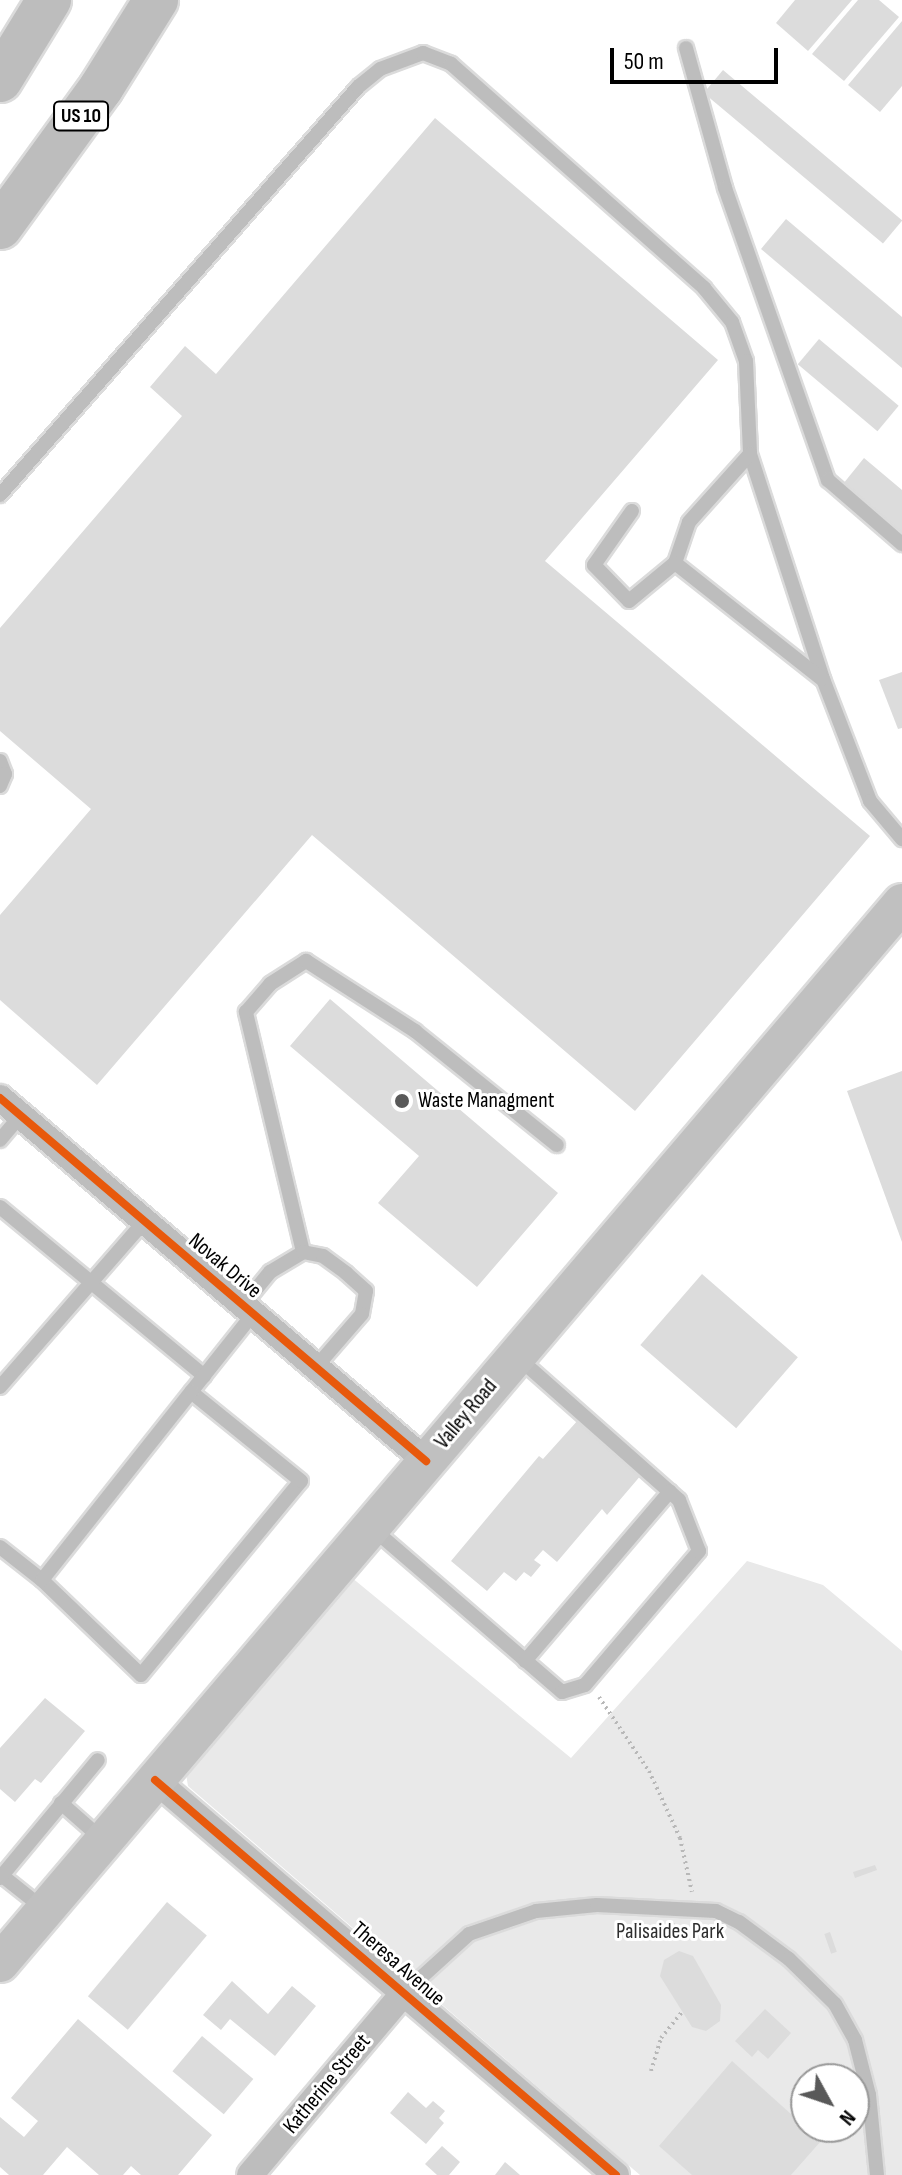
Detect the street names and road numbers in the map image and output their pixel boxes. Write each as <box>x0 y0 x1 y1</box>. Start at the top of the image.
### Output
road number: US 10 <box>53 100 109 132</box>
street label: Novak Drive <box>183 1228 267 1304</box>
street label: Valley Road <box>429 1374 503 1454</box>
street label: Theresa Avenue <box>346 1916 450 2012</box>
street label: Katherine Street <box>278 2029 376 2139</box>

